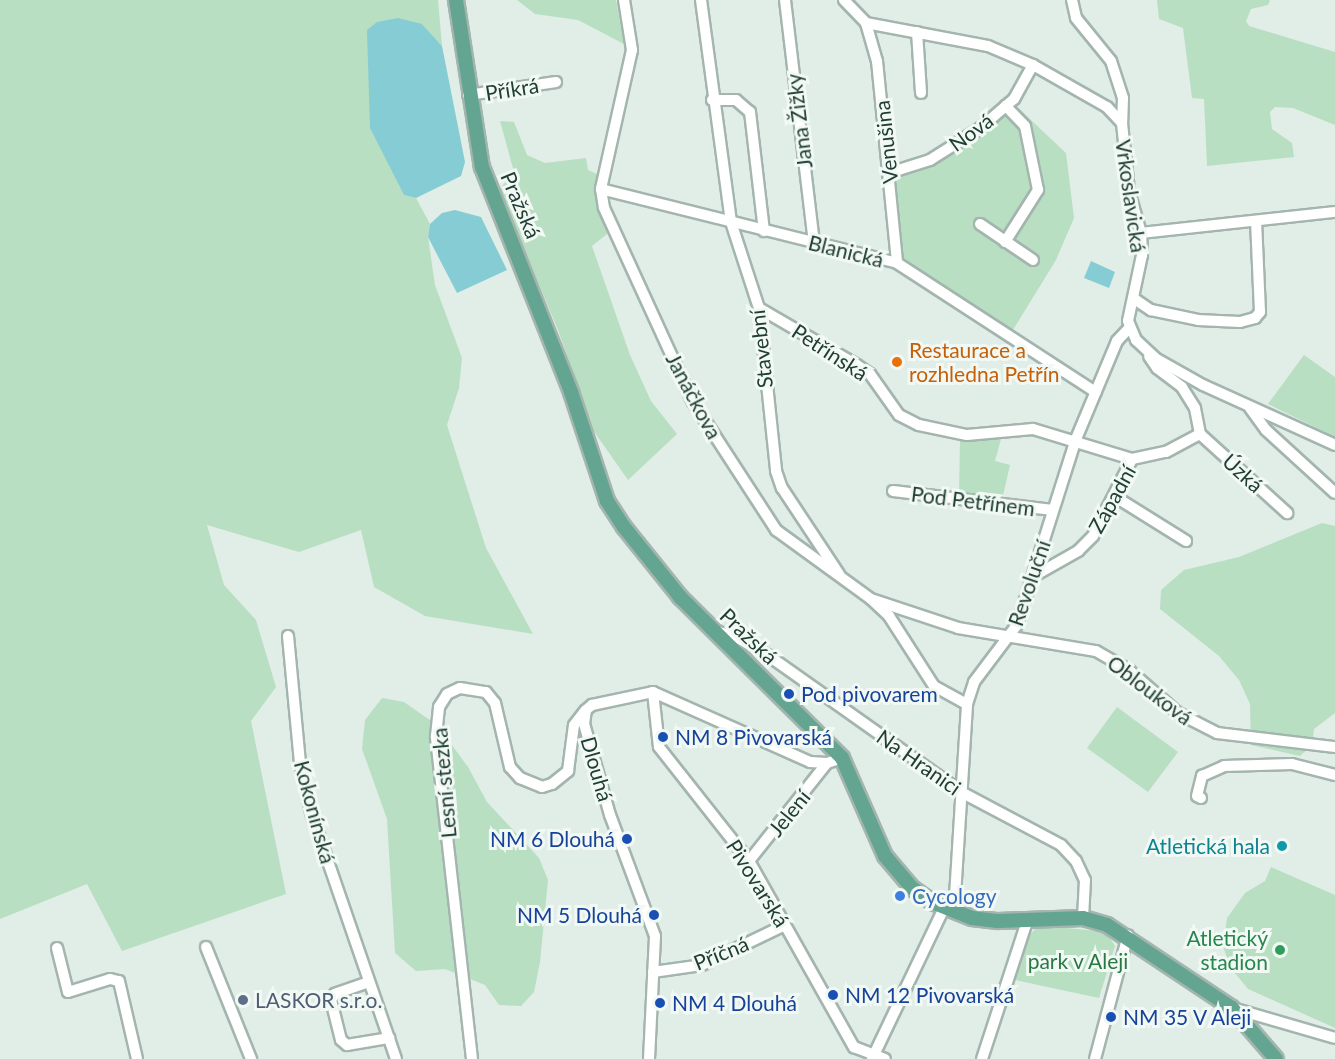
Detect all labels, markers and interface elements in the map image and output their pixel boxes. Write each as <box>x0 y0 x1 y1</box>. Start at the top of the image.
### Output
street label: Příkrá <box>483 72 541 106</box>
street label: Jana Žižky <box>781 72 817 170</box>
street label: Venušina <box>869 99 903 185</box>
street label: Nová <box>944 108 998 156</box>
street label: Vrkoslavická <box>1111 138 1151 254</box>
street label: Pražská <box>496 168 546 242</box>
street label: Blanická <box>806 230 886 272</box>
street label: Stavební <box>744 308 778 390</box>
street label: Petřínská <box>787 318 873 386</box>
place label: Restaurace a rozhledna Petřín <box>909 337 1059 387</box>
street label: Janáčkova <box>661 349 727 443</box>
marker: Restaurace a rozhledna Petřín <box>890 355 904 369</box>
street label: Úzká <box>1218 448 1268 498</box>
street label: Západní <box>1083 461 1141 537</box>
street label: Pod Petřínem <box>910 481 1036 521</box>
street label: Revoluční <box>1003 537 1055 629</box>
street label: Pražská <box>715 603 783 669</box>
street label: Oblouková <box>1103 650 1197 730</box>
place label: Pod pivovarem <box>801 681 938 707</box>
marker: Pod pivovarem <box>782 687 796 701</box>
place label: NM 8 Pivovarská <box>675 724 832 750</box>
street label: Na Hranici <box>872 724 966 800</box>
street label: Lesní stezka <box>427 727 461 839</box>
marker: NM 8 Pivovarská <box>656 730 670 744</box>
street label: Dlouhá <box>576 734 618 804</box>
street label: Kokonínská <box>289 758 341 866</box>
street label: Jelení <box>763 785 815 841</box>
place label: NM 6 Dlouhá <box>490 826 615 852</box>
marker: NM 6 Dlouhá <box>620 832 634 846</box>
place label: Atletická hala <box>1146 833 1270 859</box>
street label: Pivovarská <box>721 835 795 931</box>
marker: Atletická hala <box>1275 839 1289 853</box>
place label: Cycology <box>912 883 997 909</box>
marker: Cycology <box>893 889 907 903</box>
place label: NM 5 Dlouhá <box>517 902 642 928</box>
marker: NM 5 Dlouhá <box>647 908 661 922</box>
place label: Atletický stadion <box>1186 925 1268 975</box>
street label: Příčná <box>690 931 752 975</box>
marker: Atletický stadion <box>1273 943 1287 957</box>
park label: park v Aleji <box>1027 948 1129 974</box>
place label: NM 12 Pivovarská <box>845 982 1014 1008</box>
place label: LASKOR s.r.o. <box>255 987 382 1013</box>
marker: NM 12 Pivovarská <box>826 988 840 1002</box>
place label: NM 4 Dlouhá <box>672 990 797 1016</box>
marker: LASKOR s.r.o. <box>236 993 250 1007</box>
marker: NM 4 Dlouhá <box>653 996 667 1010</box>
place label: NM 35 V Aleji <box>1123 1004 1254 1030</box>
marker: NM 35 V Aleji <box>1104 1010 1118 1024</box>

